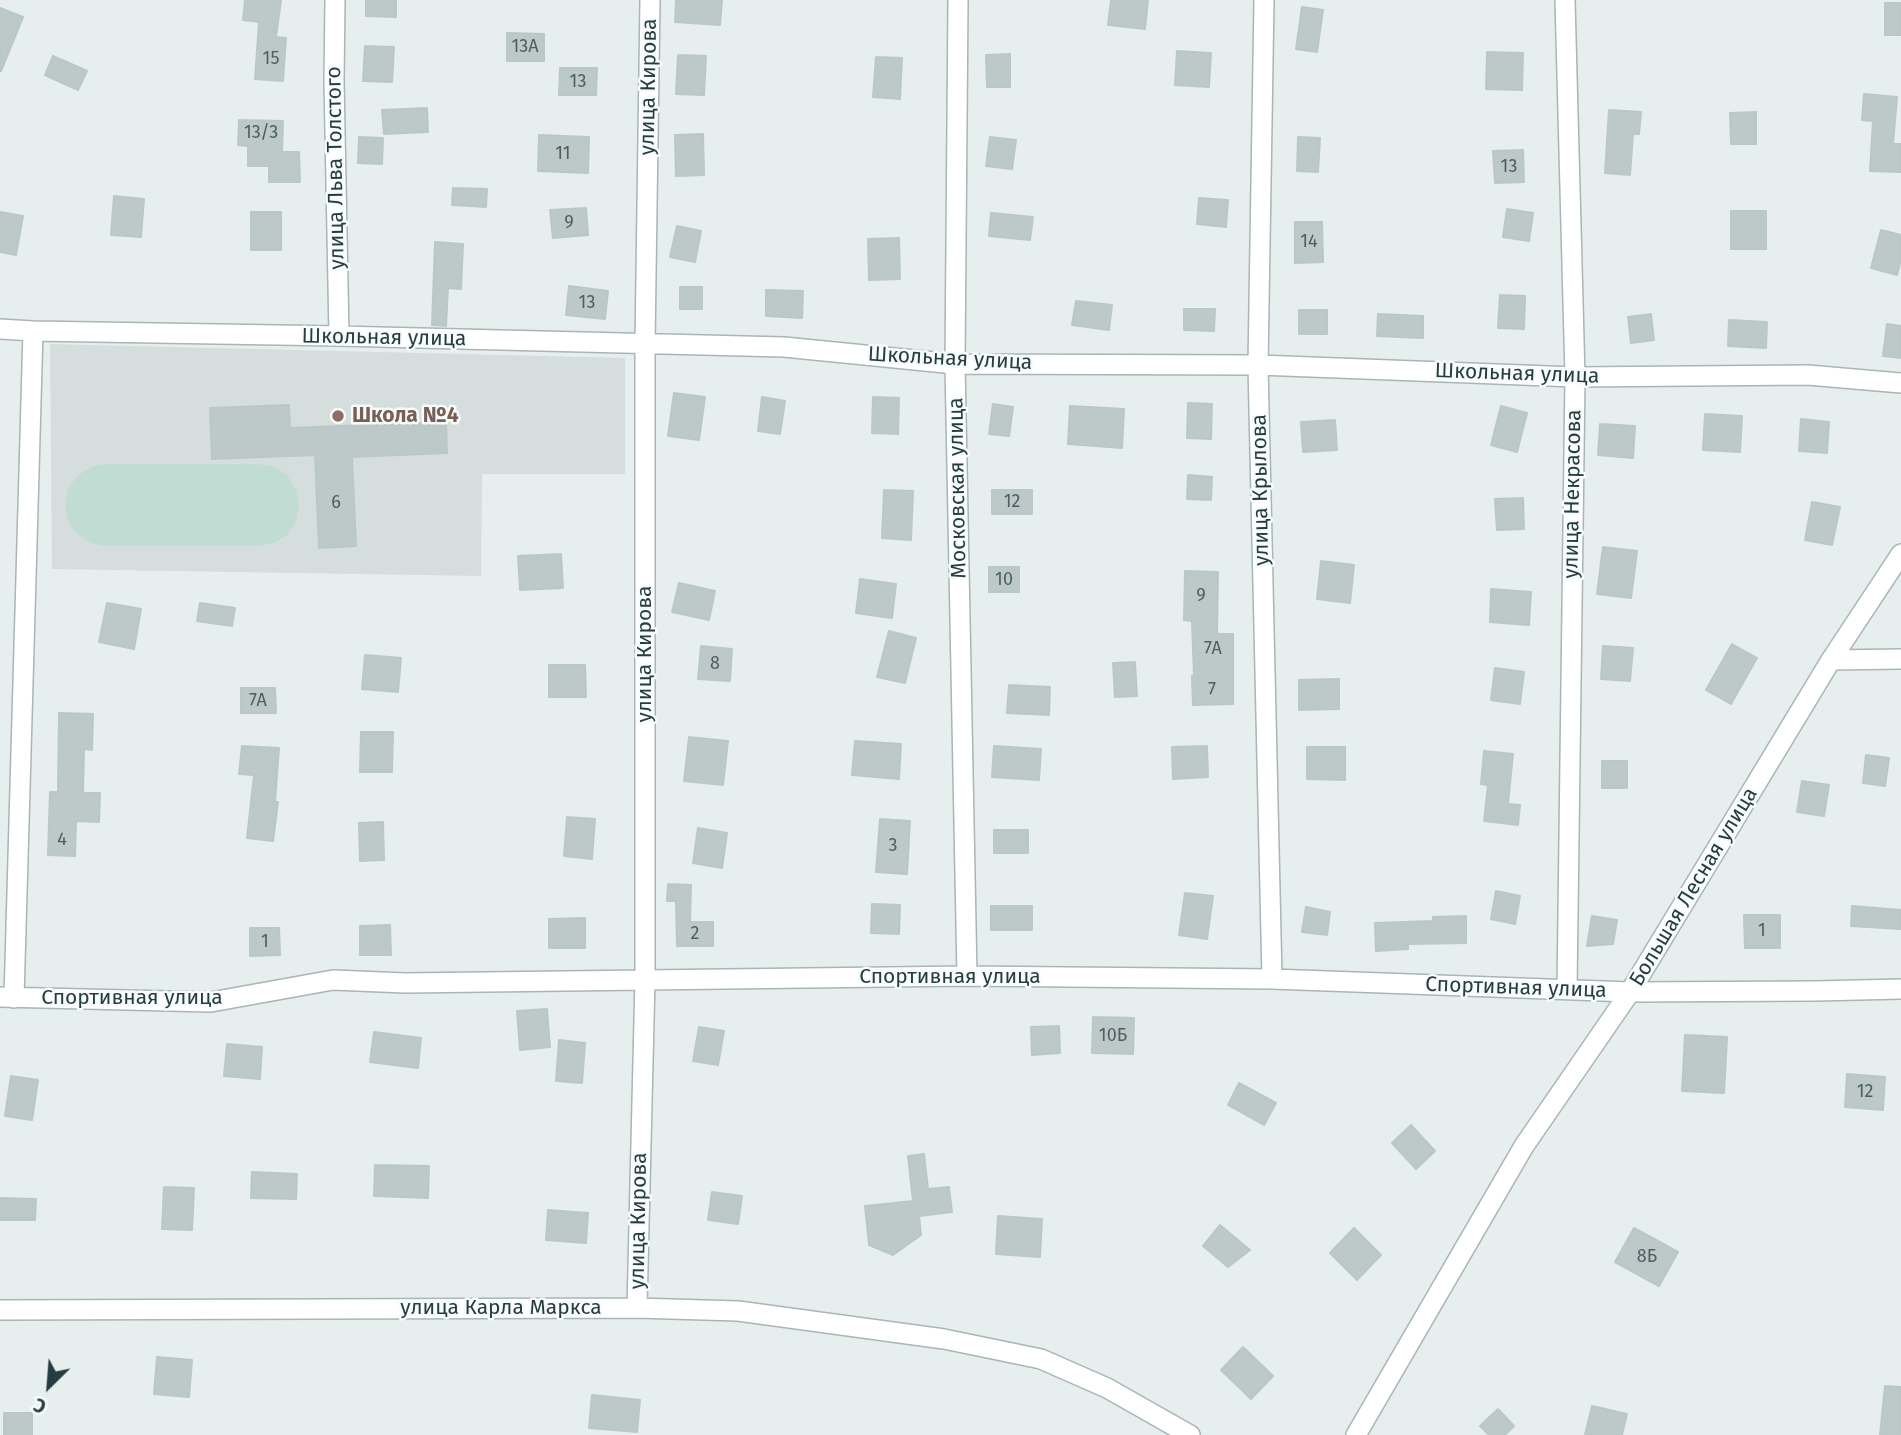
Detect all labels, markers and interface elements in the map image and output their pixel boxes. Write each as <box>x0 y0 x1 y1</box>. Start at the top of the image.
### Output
street label: улица Кирова <box>635 18 663 156</box>
house number: 13А <box>511 36 539 58</box>
house number: 15 <box>263 48 279 70</box>
street label: улица Льва Толстого <box>322 66 350 270</box>
house number: 13 <box>570 71 586 93</box>
house number: 13/3 <box>244 122 278 144</box>
house number: 11 <box>555 143 571 165</box>
house number: 13 <box>1501 156 1517 178</box>
house number: 9 <box>564 212 574 234</box>
house number: 14 <box>1300 231 1318 253</box>
house number: 13 <box>579 292 595 314</box>
street label: Школьная улица <box>301 324 467 352</box>
street label: Школьная улица <box>867 342 1033 376</box>
street label: Школьная улица <box>1434 359 1600 389</box>
street label: Московская улица <box>944 397 972 579</box>
place label: Школа №4 <box>352 403 458 429</box>
marker: Школа №4 <box>330 408 346 424</box>
street label: улица Некрасова <box>1559 409 1587 579</box>
street label: улица Крылова <box>1247 414 1275 566</box>
house number: 12 <box>1004 491 1020 513</box>
house number: 6 <box>331 492 341 514</box>
house number: 10 <box>995 569 1013 591</box>
house number: 9 <box>1196 585 1206 607</box>
street label: улица Кирова <box>632 586 658 722</box>
house number: 7А <box>1204 638 1222 660</box>
house number: 8 <box>710 653 720 675</box>
house number: 7 <box>1208 679 1216 701</box>
house number: 7А <box>249 690 267 712</box>
street label: Большая Лесная улица <box>1625 783 1763 991</box>
house number: 4 <box>57 829 67 851</box>
house number: 3 <box>889 835 897 857</box>
house number: 1 <box>1758 920 1766 942</box>
house number: 2 <box>691 923 699 945</box>
house number: 1 <box>261 931 269 953</box>
street label: Спортивная улица <box>859 964 1041 990</box>
street label: Спортивная улица <box>1425 972 1607 1004</box>
street label: Спортивная улица <box>41 985 223 1011</box>
house number: 10Б <box>1099 1025 1127 1047</box>
house number: 12 <box>1857 1081 1873 1103</box>
street label: улица Кирова <box>625 1152 653 1290</box>
house number: 8Б <box>1637 1246 1657 1268</box>
street label: улица Карла Маркса <box>400 1295 602 1321</box>
north arrow <box>14 1351 84 1421</box>
text: С <box>30 1393 50 1418</box>

